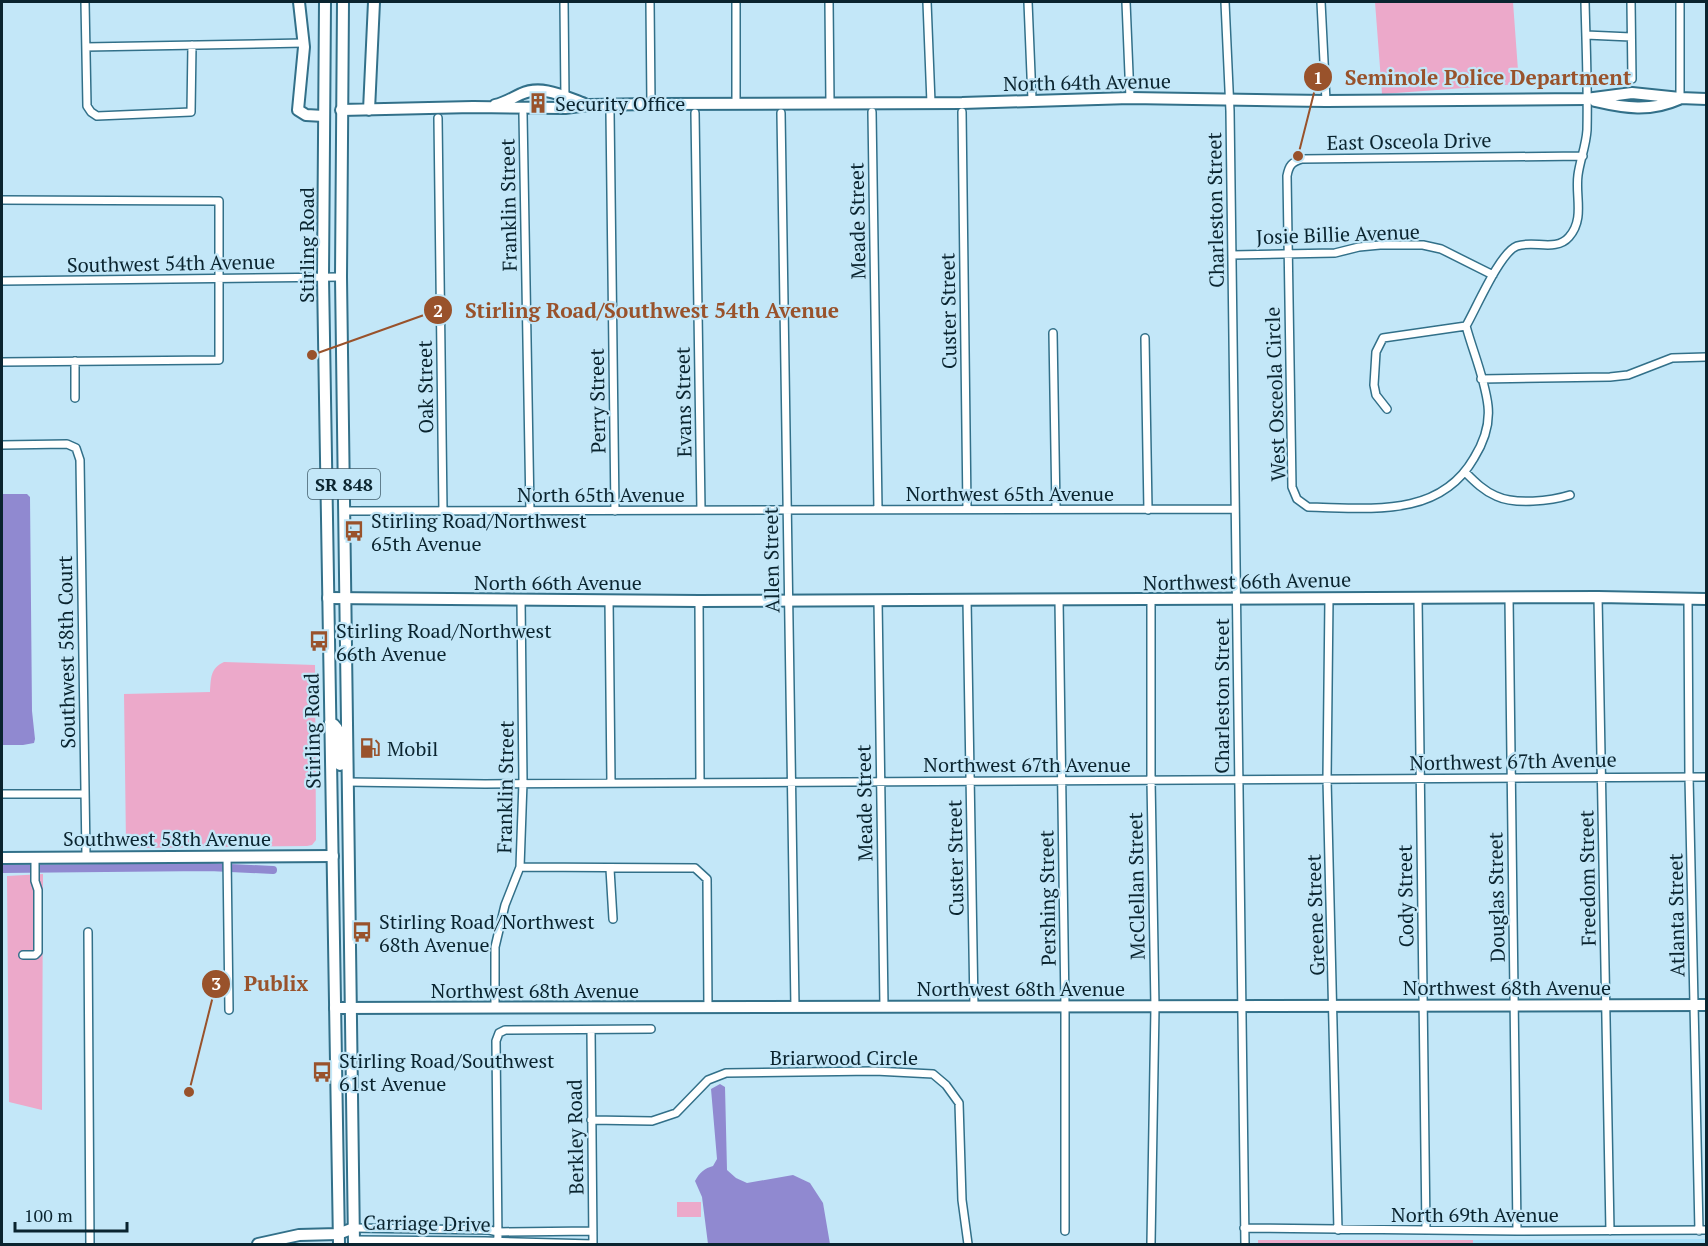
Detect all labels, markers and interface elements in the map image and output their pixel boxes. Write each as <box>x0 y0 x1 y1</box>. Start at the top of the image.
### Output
callout: Seminole Police Department <box>1303 58 1643 97</box>
text: Seminole Police Department <box>1345 63 1632 91</box>
text: 1 <box>1313 65 1323 89</box>
street label: North 64th Avenue <box>1003 67 1171 97</box>
place label: Security Office <box>555 90 685 117</box>
building icon: Security Office <box>526 91 550 115</box>
street label: East Osceola Drive <box>1326 126 1492 156</box>
street label: Charleston Street <box>1200 131 1230 288</box>
street label: Franklin Street <box>493 138 523 272</box>
street label: Meade Street <box>842 162 872 280</box>
street label: Stirling Road <box>293 187 320 303</box>
street label: Josie Billie Avenue <box>1256 218 1420 250</box>
street label: Southwest 54th Avenue <box>67 248 275 278</box>
street label: Custer Street <box>933 252 963 369</box>
callout: Stirling Road/Southwest 54th Avenue <box>423 291 851 330</box>
text: Stirling Road/Southwest 54th Avenue <box>465 296 839 324</box>
text: 2 <box>433 298 443 322</box>
street label: West Osceola Circle <box>1258 306 1292 482</box>
street label: Oak Street <box>411 339 439 434</box>
street label: Evans Street <box>669 346 697 458</box>
street label: Perry Street <box>583 347 611 454</box>
road number: SR 848 <box>308 469 380 499</box>
street label: Northwest 65th Avenue <box>906 480 1114 507</box>
street label: North 65th Avenue <box>517 481 685 508</box>
street label: Allen Street <box>757 506 785 613</box>
place label: Stirling Road/Northwest 65th Avenue <box>371 507 587 557</box>
bus stop icon: Stirling Road/Northwest 65th Avenue <box>342 519 366 543</box>
street label: Southwest 58th Court <box>51 555 81 749</box>
street label: Northwest 66th Avenue <box>1143 566 1351 596</box>
street label: North 66th Avenue <box>474 569 642 596</box>
place label: Stirling Road/Northwest 66th Avenue <box>336 617 552 667</box>
street label: Charleston Street <box>1208 618 1235 774</box>
bus stop icon: Stirling Road/Northwest 66th Avenue <box>307 629 331 653</box>
street label: Stirling Road <box>297 673 327 789</box>
street label: Franklin Street <box>490 720 520 854</box>
place label: Mobil <box>387 735 438 762</box>
fuel station icon: Mobil <box>358 736 382 760</box>
street label: Meade Street <box>849 744 879 862</box>
street label: Northwest 67th Avenue <box>1409 746 1617 776</box>
street label: Northwest 67th Avenue <box>923 751 1131 778</box>
street label: Custer Street <box>940 799 970 916</box>
street label: Freedom Street <box>1572 809 1602 946</box>
street label: McClellan Street <box>1121 811 1151 960</box>
street label: Southwest 58th Avenue <box>63 825 271 852</box>
street label: Pershing Street <box>1032 829 1062 966</box>
street label: Douglas Street <box>1481 831 1511 962</box>
street label: Cody Street <box>1391 844 1419 948</box>
street label: Atlanta Street <box>1661 852 1691 977</box>
street label: Greene Street <box>1299 853 1331 976</box>
place label: Stirling Road/Northwest 68th Avenue <box>379 908 595 958</box>
bus stop icon: Stirling Road/Northwest 68th Avenue <box>350 920 374 944</box>
callout: Publix <box>201 965 320 1004</box>
text: Publix <box>244 969 308 997</box>
text: 3 <box>211 971 221 995</box>
street label: Northwest 68th Avenue <box>1403 974 1611 1001</box>
street label: Northwest 68th Avenue <box>917 975 1125 1002</box>
street label: Northwest 68th Avenue <box>431 977 639 1004</box>
street label: Briarwood Circle <box>770 1044 918 1071</box>
place label: Stirling Road/Southwest 61st Avenue <box>339 1047 555 1097</box>
bus stop icon: Stirling Road/Southwest 61st Avenue <box>310 1060 334 1084</box>
street label: Berkley Road <box>560 1079 590 1195</box>
scale bar <box>15 1195 128 1233</box>
street label: North 69th Avenue <box>1391 1201 1559 1228</box>
text: 100 m <box>24 1203 73 1227</box>
street label: Carriage Drive <box>363 1208 491 1238</box>

